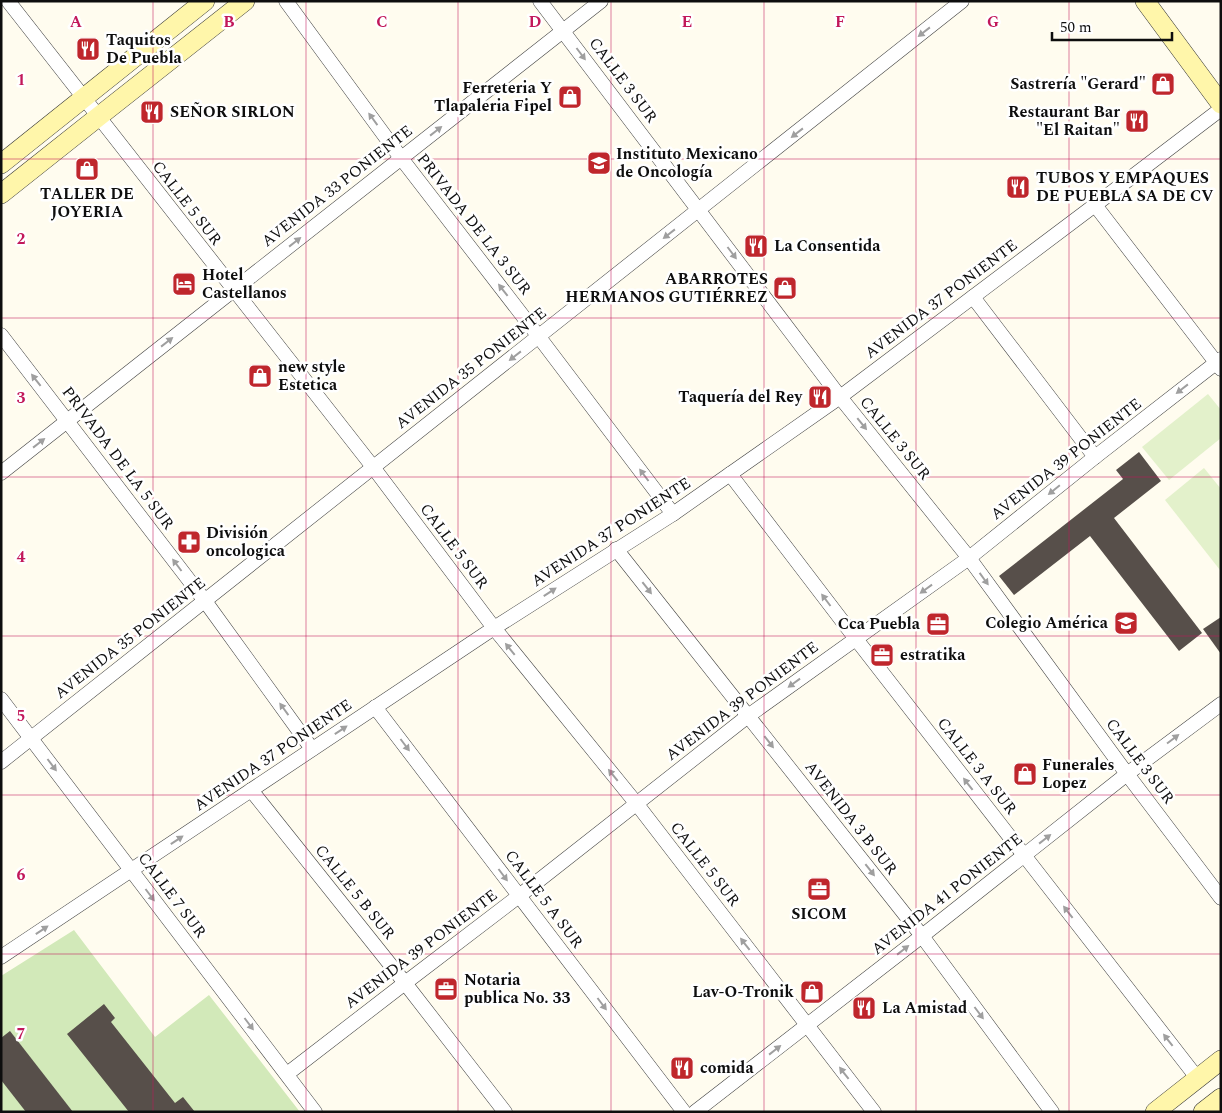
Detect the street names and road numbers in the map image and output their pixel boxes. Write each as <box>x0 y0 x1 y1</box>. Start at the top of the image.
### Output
street label: CALLE 3 SUR <box>583 32 663 128</box>
street label: AVENIDA 33 PONIENTE <box>256 119 418 253</box>
street label: PRIVADA DE LA 3 SUR <box>411 148 537 300</box>
street label: CALLE 5 SUR <box>146 156 228 251</box>
street label: AVENIDA 37 PONIENTE <box>859 233 1023 365</box>
street label: AVENIDA 35 PONIENTE <box>390 301 552 435</box>
street label: PRIVADA DE LA 5 SUR <box>56 381 180 535</box>
street label: CALLE 3 SUR <box>854 391 937 485</box>
street label: AVENIDA 39 PONIENTE <box>985 392 1147 526</box>
street label: AVENIDA 37 PONIENTE <box>526 471 696 593</box>
street label: CALLE 5 SUR <box>414 498 494 594</box>
street label: AVENIDA 35 PONIENTE <box>49 571 211 705</box>
street label: AVENIDA 39 PONIENTE <box>660 635 824 767</box>
street label: AVENIDA 37 PONIENTE <box>189 693 357 817</box>
street label: CALLE 3 A SUR <box>931 712 1023 820</box>
street label: CALLE 3 SUR <box>1100 713 1180 809</box>
street label: AVENIDA 3 B SUR <box>799 756 903 880</box>
street label: CALLE 5 SUR <box>664 817 746 912</box>
street label: AVENIDA 41 PONIENTE <box>866 827 1028 961</box>
street label: CALLE 5 B SUR <box>309 839 401 945</box>
street label: CALLE 5 A SUR <box>499 845 589 954</box>
street label: CALLE 7 SUR <box>132 847 212 943</box>
street label: AVENIDA 39 PONIENTE <box>339 883 503 1015</box>

